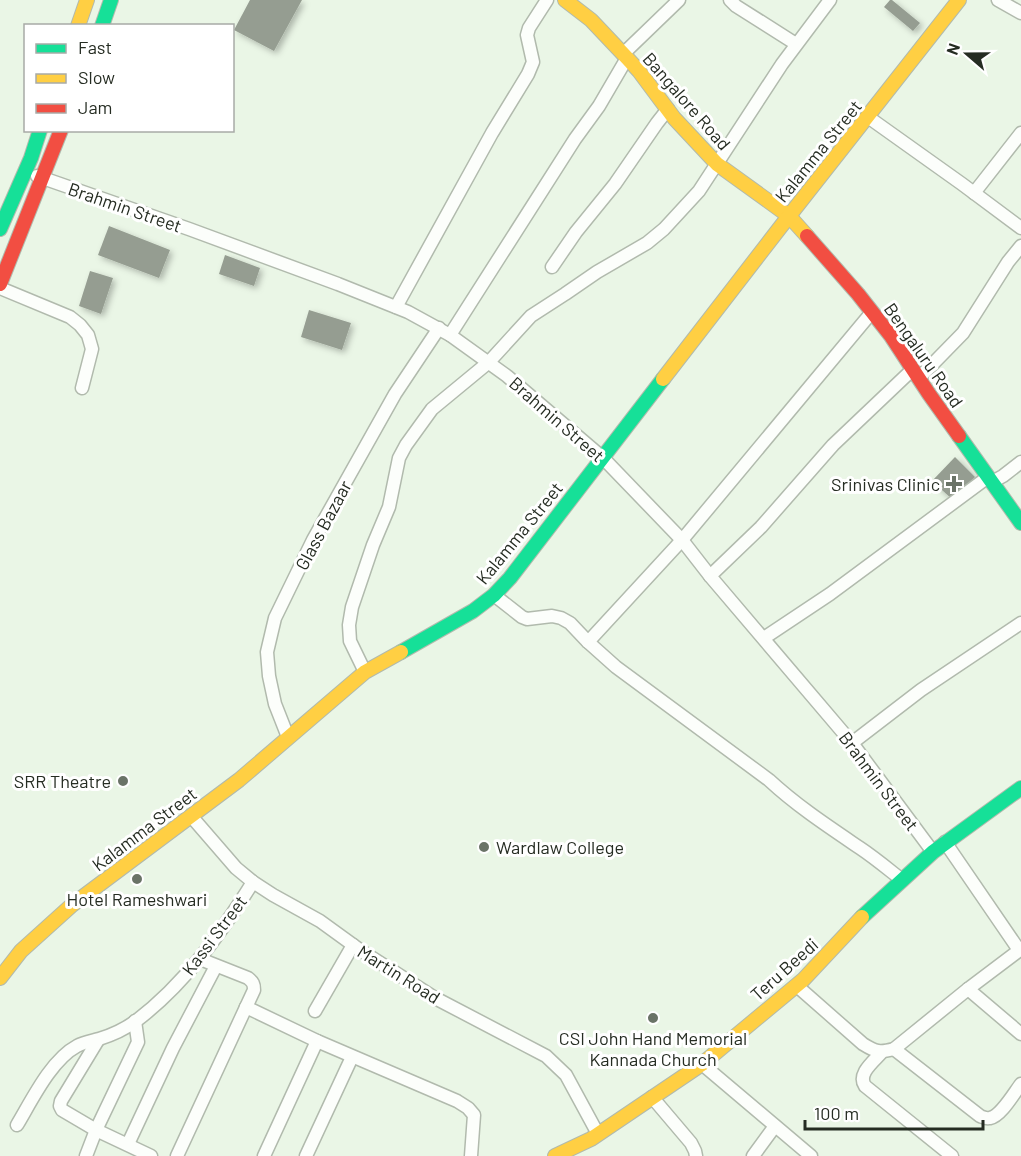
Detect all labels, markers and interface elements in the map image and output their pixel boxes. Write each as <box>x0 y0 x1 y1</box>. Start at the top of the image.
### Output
legend <box>24 24 234 132</box>
north arrow <box>937 24 997 84</box>
text: Fast <box>78 36 112 58</box>
text: N <box>942 40 963 57</box>
street label: Bangalore Road <box>639 48 735 154</box>
text: Slow <box>78 66 115 88</box>
street label: Kalamma Street <box>770 95 866 207</box>
text: Jam <box>78 96 112 118</box>
street label: Brahmin Street <box>65 177 185 237</box>
street label: Bengaluru Road <box>880 298 968 412</box>
street label: Brahmin Street <box>505 372 609 466</box>
place label: Srinivas Clinic <box>831 473 940 495</box>
marker: Srinivas Clinic <box>945 475 963 493</box>
street label: Glass Bazaar <box>290 476 356 574</box>
street label: Kalamma Street <box>471 477 567 589</box>
street label: Brahmin Street <box>835 727 923 835</box>
place label: SRR Theatre <box>14 770 111 792</box>
marker: SRR Theatre <box>116 774 130 788</box>
street label: Kalamma Street <box>87 783 201 875</box>
place label: Wardlaw College <box>496 836 624 858</box>
marker: Wardlaw College <box>477 840 491 854</box>
marker: Hotel Rameshwari <box>130 872 144 886</box>
place label: Hotel Rameshwari <box>67 888 207 910</box>
street label: Kassi Street <box>177 891 251 979</box>
street label: Teru Beedi <box>746 933 822 1005</box>
street label: Martin Road <box>354 940 444 1008</box>
marker: CSI John Hand Memorial Kannada Church <box>646 1011 660 1025</box>
place label: CSI John Hand Memorial Kannada Church <box>559 1027 747 1070</box>
scale bar <box>805 1093 984 1131</box>
text: 100 m <box>814 1102 859 1124</box>

